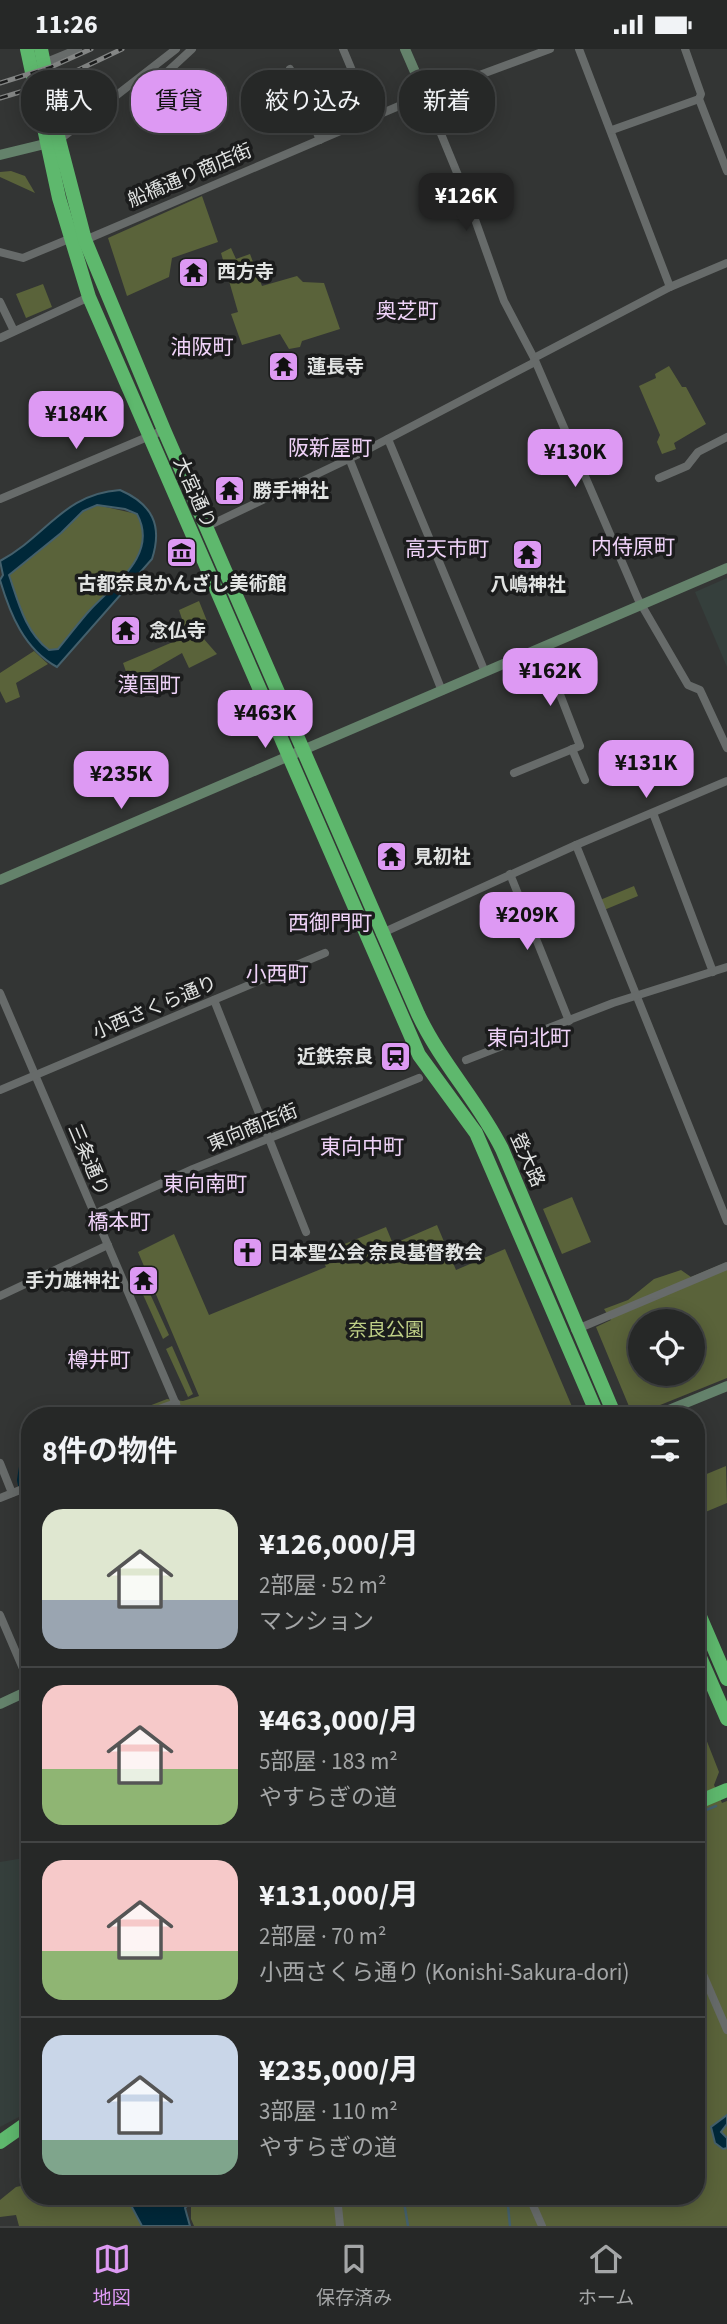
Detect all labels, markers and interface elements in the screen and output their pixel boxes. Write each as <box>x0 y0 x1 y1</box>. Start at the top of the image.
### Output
text: 11:26 <box>35 6 98 43</box>
chip: 購入 <box>21 70 117 133</box>
chip: 賃貸 <box>131 70 227 133</box>
chip: 絞り込み <box>241 70 385 133</box>
chip: 新着 <box>399 70 495 133</box>
street label: 船橋通り商店街 <box>124 138 256 214</box>
pin: ¥126K <box>417 173 515 233</box>
text: ¥126K <box>435 179 497 212</box>
temple icon: 西方寺 <box>177 255 211 289</box>
place label: 西方寺 <box>217 259 274 286</box>
district label: 奥芝町 <box>376 296 439 326</box>
district label: 油阪町 <box>171 332 234 362</box>
temple icon: 蓮長寺 <box>267 350 301 384</box>
place label: 蓮長寺 <box>307 354 364 381</box>
pin: ¥184K <box>27 391 125 451</box>
text: ¥184K <box>45 397 107 430</box>
pin: ¥130K <box>526 429 624 489</box>
district label: 阪新屋町 <box>288 433 372 463</box>
text: ¥130K <box>544 435 606 468</box>
street label: 大宮通り <box>166 453 222 533</box>
temple icon: 勝手神社 <box>213 474 247 508</box>
place label: 勝手神社 <box>253 478 329 505</box>
district label: 内侍原町 <box>591 532 675 562</box>
district label: 高天市町 <box>405 534 489 564</box>
museum icon: 古都奈良かんざし美術館 <box>165 536 199 570</box>
temple icon: 八嶋神社 <box>511 537 545 571</box>
place label: 古都奈良かんざし美術館 <box>77 571 287 598</box>
place label: 八嶋神社 <box>490 572 566 599</box>
temple icon: 念仏寺 <box>109 614 143 648</box>
place label: 念仏寺 <box>149 618 206 645</box>
pin: ¥162K <box>501 649 599 708</box>
text: ¥162K <box>519 654 581 687</box>
district label: 漢国町 <box>118 670 181 700</box>
pin: ¥463K <box>216 691 314 750</box>
text: ¥463K <box>234 696 296 729</box>
pin: ¥131K <box>597 741 695 800</box>
text: ¥131K <box>615 746 677 779</box>
pin: ¥235K <box>72 751 170 811</box>
text: ¥235K <box>90 757 152 790</box>
temple icon: 見初社 <box>374 840 408 874</box>
place label: 見初社 <box>414 844 471 871</box>
pin: ¥209K <box>478 893 576 952</box>
text: ¥209K <box>496 898 558 931</box>
district label: 西御門町 <box>288 908 372 938</box>
district label: 小西町 <box>246 959 309 989</box>
street label: 小西さくら通り <box>89 970 221 1046</box>
district label: 東向北町 <box>487 1023 571 1053</box>
station icon: 近鉄奈良 <box>379 1040 413 1074</box>
place label: 近鉄奈良 <box>297 1044 373 1071</box>
street label: 東向商店街 <box>204 1098 302 1158</box>
street label: 三条通り <box>61 1120 115 1200</box>
street label: 登大路 <box>503 1128 551 1192</box>
district label: 東向中町 <box>320 1132 404 1162</box>
district label: 東向南町 <box>163 1169 247 1199</box>
district label: 橋本町 <box>88 1207 151 1237</box>
church icon: 日本聖公会 奈良基督教会 <box>230 1236 264 1270</box>
place label: 日本聖公会 奈良基督教会 <box>270 1240 483 1267</box>
temple icon: 手力雄神社 <box>126 1264 160 1298</box>
place label: 手力雄神社 <box>25 1268 120 1295</box>
map controls <box>628 1309 705 1386</box>
button: locate <box>628 1309 705 1386</box>
park label: 奈良公園 <box>348 1317 424 1344</box>
district label: 樽井町 <box>68 1345 131 1375</box>
text: 8件の物件 <box>42 1430 178 1473</box>
icon: filters <box>646 1430 684 1468</box>
text: ¥126,000/月 <box>259 1523 419 1566</box>
icon: home <box>98 1537 182 1621</box>
text: 2部屋 · 52 m² <box>259 1569 386 1602</box>
text: マンション <box>259 1605 374 1638</box>
text: ¥463,000/月 <box>259 1699 419 1742</box>
icon: home <box>98 1713 182 1797</box>
text: 5部屋 · 183 m² <box>259 1745 398 1778</box>
text: やすらぎの道 <box>259 1781 397 1814</box>
text: ¥131,000/月 <box>259 1874 419 1917</box>
icon: home <box>98 1888 182 1972</box>
text: 2部屋 · 70 m² <box>259 1920 386 1953</box>
text: 小西さくら通り (Konishi-Sakura-dori) <box>259 1956 629 1989</box>
text: ¥235,000/月 <box>259 2049 419 2092</box>
icon: home <box>98 2063 182 2147</box>
text: 3部屋 · 110 m² <box>259 2095 398 2128</box>
text: やすらぎの道 <box>259 2131 397 2164</box>
tab: 地図 <box>93 2240 131 2312</box>
tab: 保存済み <box>316 2240 392 2312</box>
tab: ホーム <box>578 2240 634 2312</box>

